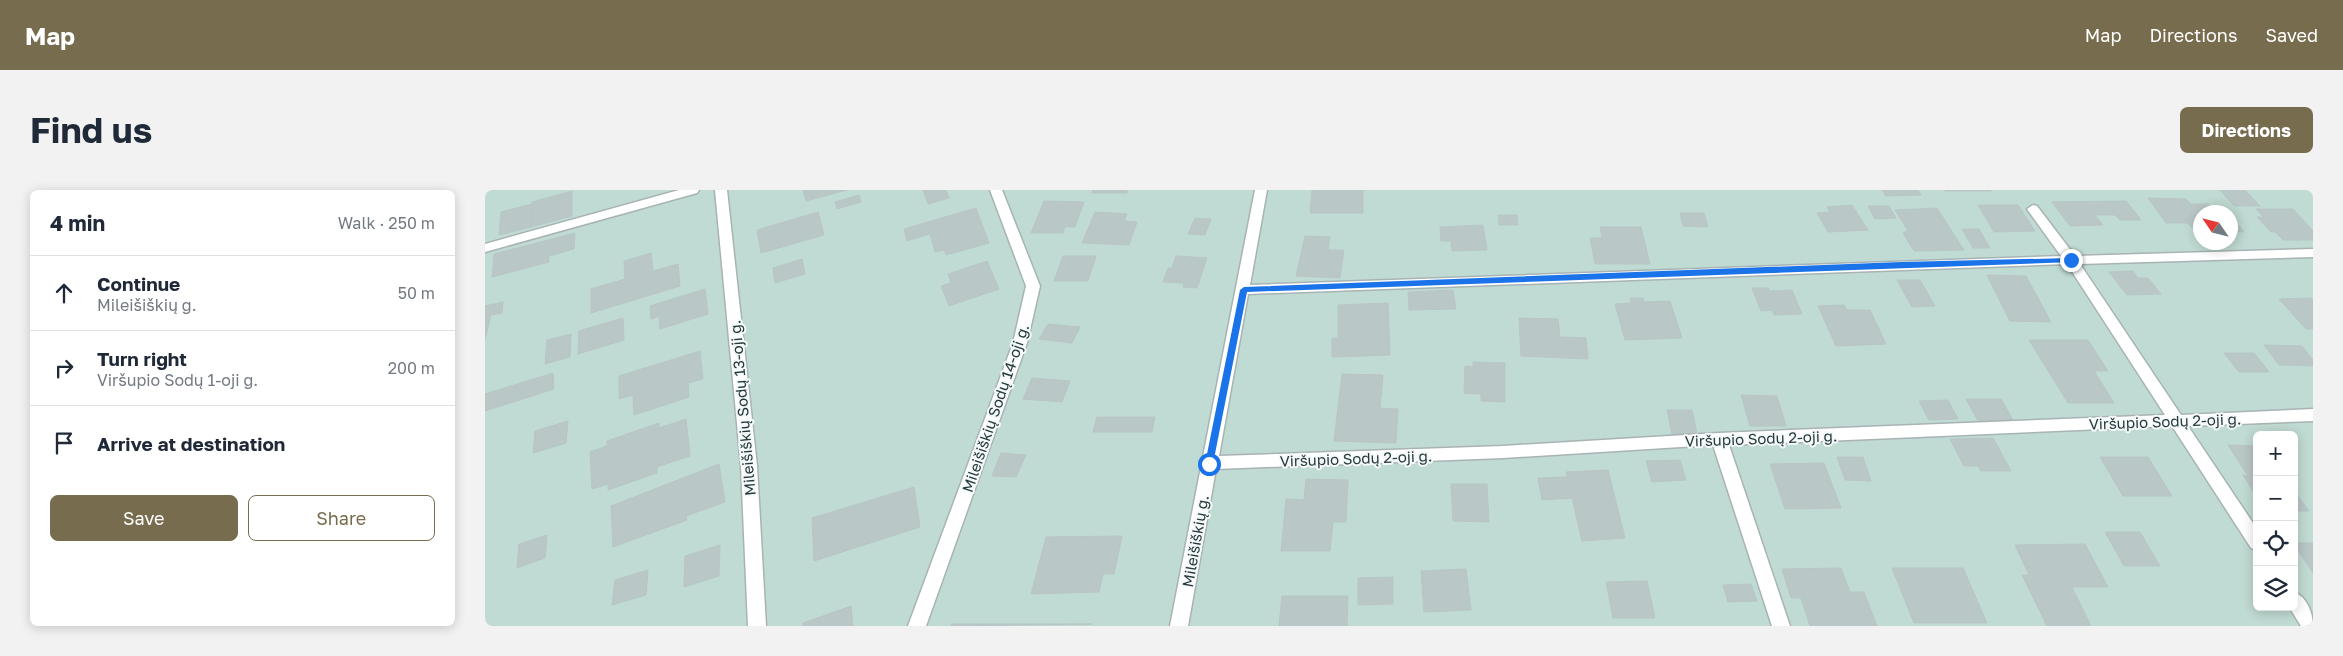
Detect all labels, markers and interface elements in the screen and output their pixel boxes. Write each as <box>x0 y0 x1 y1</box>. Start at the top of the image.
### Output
text: Map <box>25 21 75 50</box>
text: Map <box>2085 24 2121 46</box>
text: Directions <box>2149 24 2237 46</box>
text: Saved <box>2265 24 2318 46</box>
button: Directions <box>2180 107 2313 153</box>
text: Find us <box>30 109 152 151</box>
north arrow <box>2193 205 2238 250</box>
text: 4 min <box>50 210 105 236</box>
text: Walk · 250 m <box>338 213 435 233</box>
route end <box>2060 249 2083 272</box>
text: Continue <box>97 272 180 295</box>
icon: ahead <box>50 279 78 307</box>
text: 50 m <box>398 283 435 303</box>
text: Mileišiškių g. <box>97 295 196 315</box>
street label: Mileišiškių Sodų 13-oji g. <box>725 319 759 497</box>
street label: Mileišiškių Sodų 14-oji g. <box>958 321 1032 495</box>
text: Turn right <box>97 347 187 370</box>
icon: right <box>50 354 78 382</box>
text: 200 m <box>388 358 435 378</box>
text: Viršupio Sodų 1-oji g. <box>97 370 258 390</box>
street label: Viršupio Sodų 2-oji g. <box>2088 409 2242 433</box>
street label: Viršupio Sodų 2-oji g. <box>1684 426 1838 450</box>
icon: arrive <box>50 429 78 457</box>
map controls <box>2253 431 2298 611</box>
button: + <box>2253 431 2298 476</box>
text: Arrive at destination <box>97 432 285 455</box>
street label: Viršupio Sodų 2-oji g. <box>1279 446 1433 470</box>
route start <box>1198 453 1221 476</box>
button: − <box>2253 476 2298 521</box>
street label: Mileišiškių g. <box>1178 494 1212 588</box>
button: Save <box>50 495 238 541</box>
button: Share <box>248 495 435 541</box>
button: locate <box>2253 521 2298 566</box>
button: layers <box>2253 566 2298 611</box>

